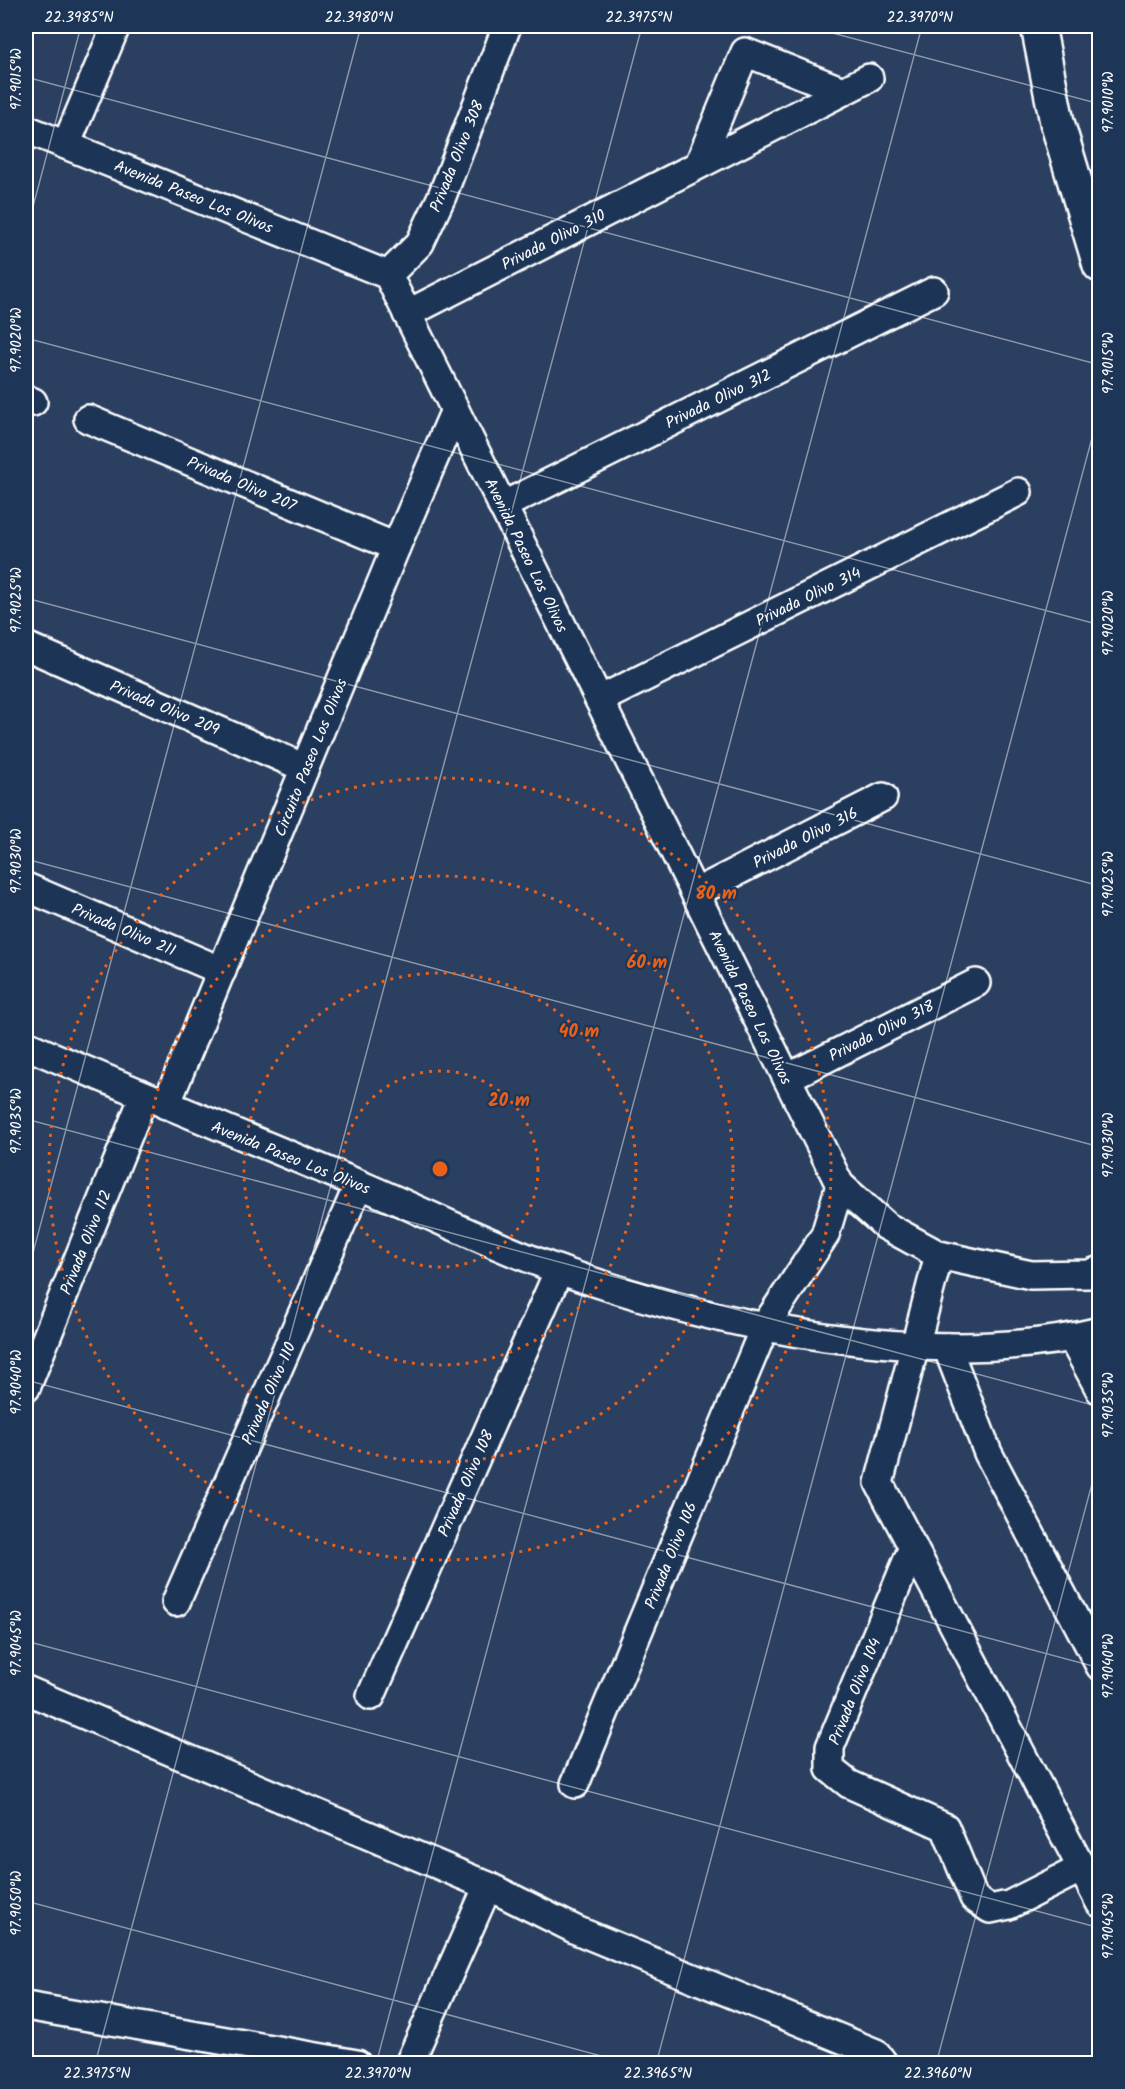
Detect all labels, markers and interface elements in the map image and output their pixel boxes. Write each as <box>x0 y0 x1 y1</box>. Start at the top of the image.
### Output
text: 22.3985°N <box>44 6 114 30</box>
text: 22.3980°N <box>325 6 393 30</box>
text: 22.3975°N <box>605 6 673 30</box>
text: 22.3970°N <box>887 6 953 30</box>
text: 97.9015°W <box>5 48 29 110</box>
text: 97.9010°W <box>1097 71 1121 133</box>
street label: Privada Olivo 308 <box>424 97 491 216</box>
street label: Avenida Paseo Los Olivos <box>110 154 277 241</box>
street label: Privada Olivo 310 <box>497 203 610 277</box>
text: 97.9020°W <box>5 307 29 373</box>
text: 97.9015°W <box>1097 332 1121 394</box>
street label: Privada Olivo 312 <box>661 363 776 436</box>
street label: Privada Olivo 207 <box>183 450 301 519</box>
street label: Avenida Paseo Los Olivos <box>477 474 574 637</box>
street label: Privada Olivo 314 <box>752 561 866 634</box>
text: 97.9025°W <box>5 567 29 633</box>
text: 97.9020°W <box>1097 590 1121 656</box>
street label: Privada Olivo 209 <box>106 674 223 743</box>
street label: Circuito Paseo Los Olivos <box>268 675 355 840</box>
street label: Privada Olivo 316 <box>749 801 863 876</box>
text: 97.9030°W <box>5 828 29 894</box>
text: 97.9025°W <box>1097 851 1121 917</box>
text: 80 m <box>695 880 737 909</box>
street label: Privada Olivo 211 <box>67 897 180 964</box>
street label: Avenida Paseo Los Olivos <box>701 926 798 1089</box>
text: 60 m <box>627 949 668 978</box>
street label: Privada Olivo 318 <box>824 994 939 1069</box>
text: 40 m <box>559 1018 600 1047</box>
text: 20 m <box>488 1087 530 1116</box>
text: 97.9035°W <box>5 1088 29 1154</box>
text: 97.9030°W <box>1097 1112 1121 1178</box>
street label: Avenida Paseo Los Olivos <box>207 1115 374 1202</box>
centre of rings <box>430 1159 450 1179</box>
street label: Privada Olivo 112 <box>54 1186 119 1299</box>
street label: Privada Olivo 110 <box>236 1338 303 1449</box>
text: 97.9040°W <box>5 1349 29 1415</box>
text: 97.9035°W <box>1097 1372 1121 1438</box>
street label: Privada Olivo 108 <box>432 1426 501 1541</box>
street label: Privada Olivo 106 <box>638 1498 704 1613</box>
text: 97.9045°W <box>5 1610 29 1676</box>
text: 97.9040°W <box>1097 1633 1121 1699</box>
street label: Privada Olivo 104 <box>822 1634 888 1749</box>
text: 97.9050°W <box>5 1870 29 1935</box>
text: 97.9045°W <box>1097 1893 1121 1959</box>
text: 22.3975°N <box>63 2062 131 2086</box>
text: 22.3970°N <box>345 2062 411 2086</box>
text: 22.3965°N <box>624 2062 692 2086</box>
text: 22.3960°N <box>904 2062 972 2086</box>

